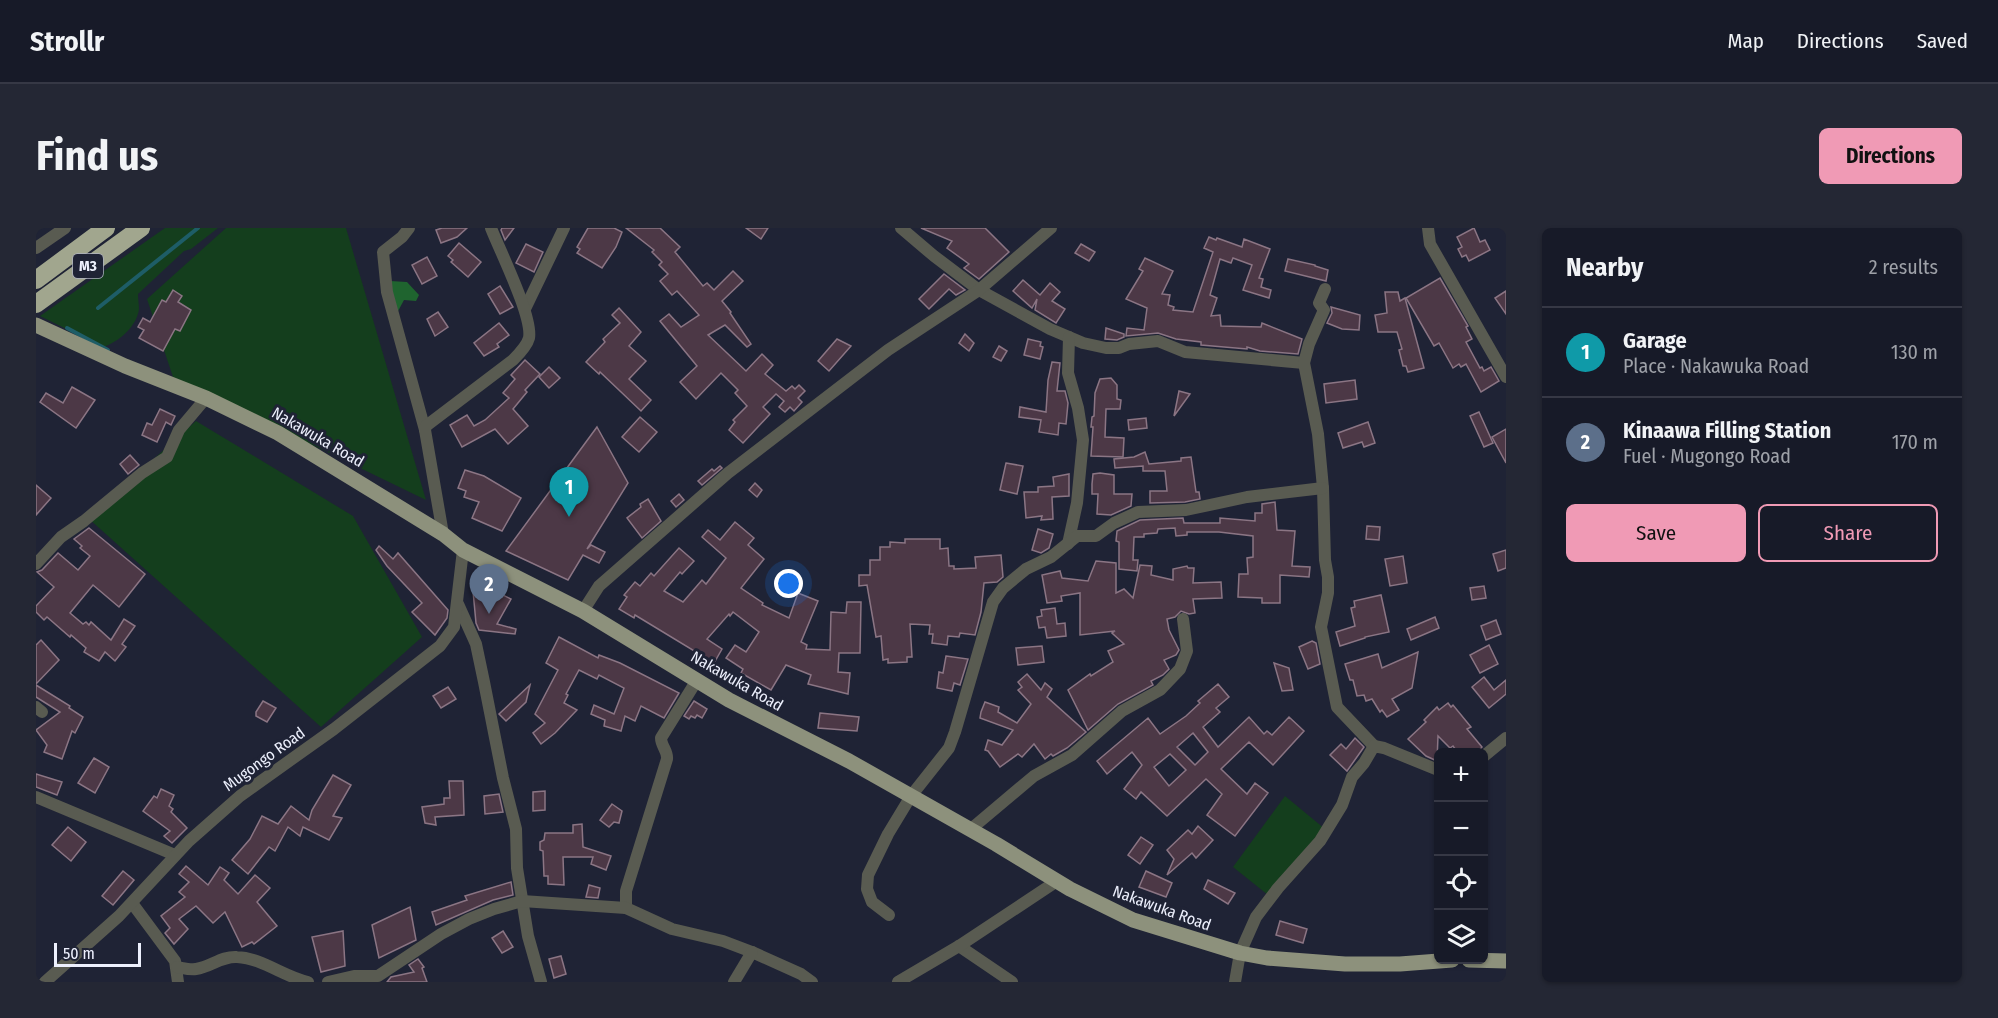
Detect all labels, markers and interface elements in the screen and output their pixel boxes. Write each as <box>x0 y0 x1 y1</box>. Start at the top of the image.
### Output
text: Strollr <box>30 25 104 58</box>
text: Map <box>1727 28 1764 54</box>
text: Directions <box>1797 28 1884 54</box>
text: Saved <box>1917 28 1968 54</box>
button: Directions <box>1819 128 1962 184</box>
text: Find us <box>36 131 158 181</box>
text: Nearby <box>1566 252 1643 283</box>
road number: M3 <box>73 254 103 278</box>
text: 2 results <box>1869 255 1938 279</box>
text: Garage <box>1623 327 1687 354</box>
text: 1 <box>1581 340 1590 364</box>
text: 130 m <box>1891 340 1938 364</box>
text: Place · Nakawuka Road <box>1623 354 1809 378</box>
street label: Nakawuka Road <box>268 403 368 471</box>
text: Kinaawa Filling Station <box>1623 417 1831 444</box>
text: 2 <box>1581 430 1590 454</box>
text: 170 m <box>1892 430 1938 454</box>
text: Fuel · Mugongo Road <box>1623 444 1791 468</box>
pin: 1 <box>550 468 588 517</box>
button: Save <box>1566 504 1746 562</box>
button: Share <box>1758 504 1938 562</box>
pin: 2 <box>470 564 508 614</box>
your location <box>774 569 803 598</box>
street label: Nakawuka Road <box>687 647 787 715</box>
street label: Mugongo Road <box>219 723 309 795</box>
map controls <box>1434 748 1488 964</box>
button: + <box>1434 748 1488 802</box>
button: − <box>1434 802 1488 856</box>
button: locate <box>1434 856 1488 910</box>
street label: Nakawuka Road <box>1110 881 1214 935</box>
button: layers <box>1434 910 1488 964</box>
scale bar <box>54 940 141 968</box>
text: 50 m <box>63 944 95 963</box>

